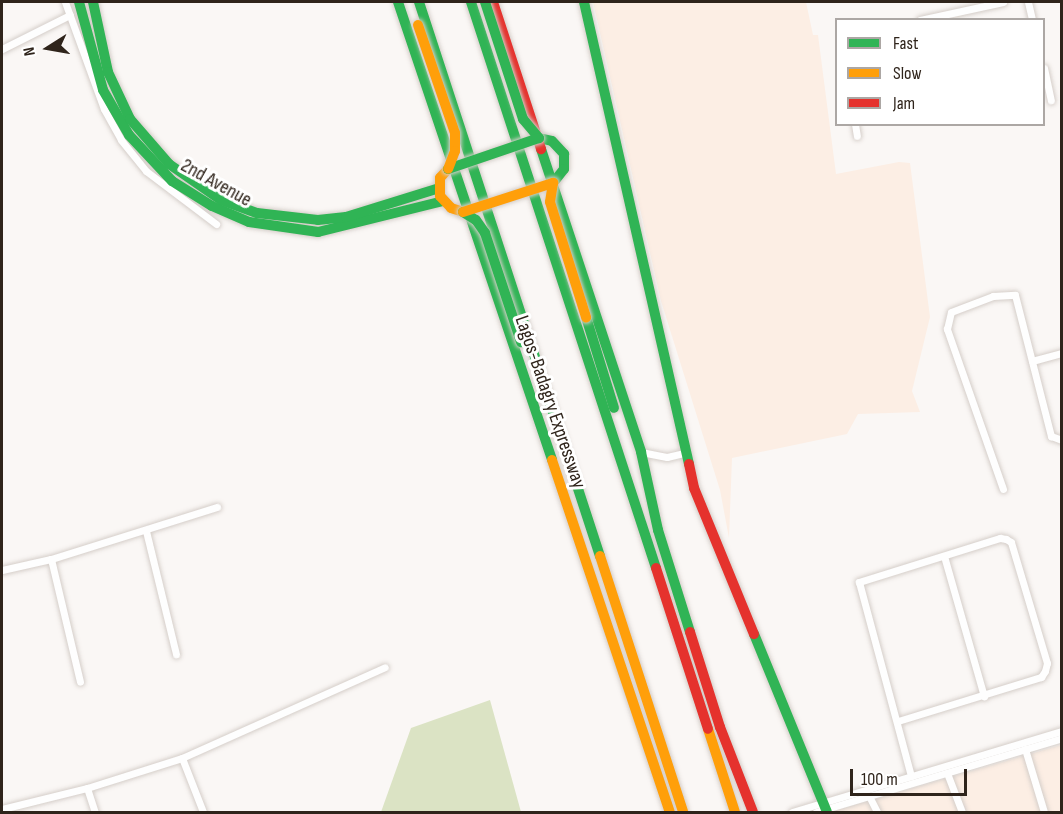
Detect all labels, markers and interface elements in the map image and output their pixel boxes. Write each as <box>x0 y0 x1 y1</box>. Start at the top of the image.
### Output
north arrow <box>18 18 78 78</box>
legend <box>835 18 1045 126</box>
text: Fast <box>893 33 918 54</box>
text: N <box>20 46 40 58</box>
text: Slow <box>893 63 922 84</box>
text: Jam <box>893 93 915 114</box>
street label: 2nd Avenue <box>176 154 256 212</box>
street label: Lagos-Badagry Expressway <box>509 312 591 492</box>
scale bar <box>853 757 970 795</box>
text: 100 m <box>861 769 898 790</box>

